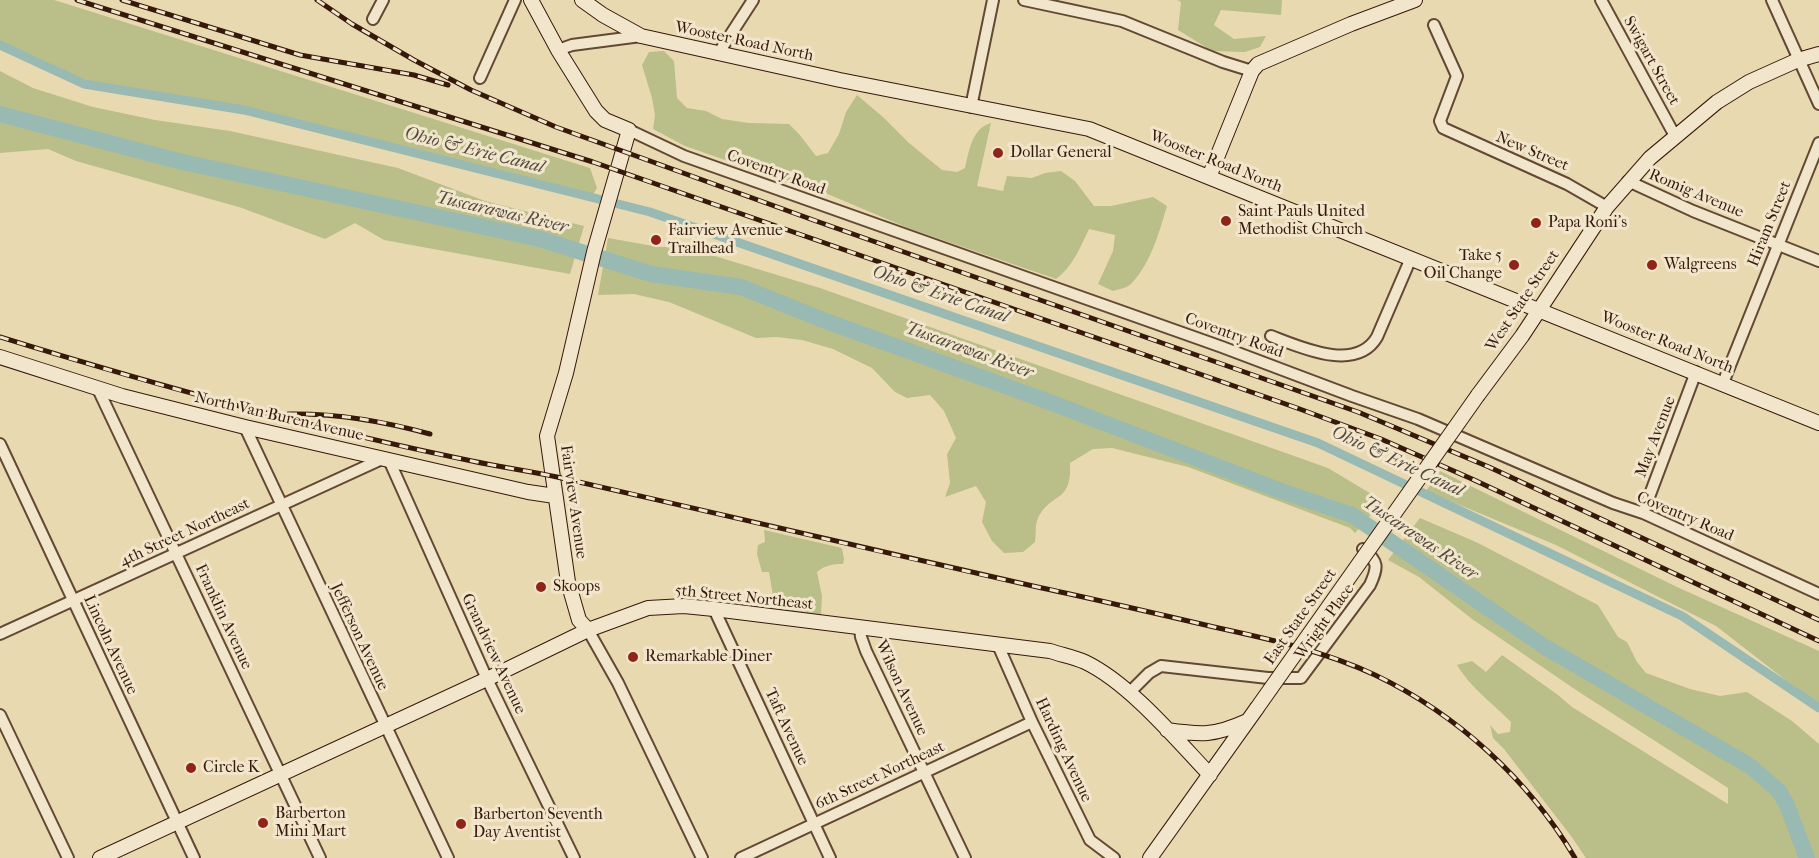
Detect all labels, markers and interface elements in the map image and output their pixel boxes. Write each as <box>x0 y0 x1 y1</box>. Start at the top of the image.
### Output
street label: Swigart Street <box>1619 13 1683 109</box>
street label: Wooster Road North <box>673 18 815 66</box>
water label: Ohio & Erie Canal <box>402 123 546 179</box>
street label: Wooster Road North <box>1147 127 1285 197</box>
street label: New Street <box>1493 128 1571 176</box>
place label: Dollar General <box>1010 143 1112 163</box>
street label: Coventry Road <box>724 146 828 200</box>
marker: Dollar General <box>991 146 1005 160</box>
street label: Romig Avenue <box>1646 165 1746 223</box>
street label: Hiram Street <box>1744 178 1796 270</box>
water label: Tuscarawas River <box>434 187 570 239</box>
place label: Saint Pauls United Methodist Church <box>1238 202 1365 240</box>
place label: Papa Roni's <box>1548 213 1627 233</box>
marker: Saint Pauls United Methodist Church <box>1219 214 1233 228</box>
marker: Papa Roni's <box>1529 216 1543 230</box>
place label: Fairview Avenue Trailhead <box>668 221 783 259</box>
marker: Fairview Avenue Trailhead <box>649 233 663 247</box>
place label: Take 5 Oil Change <box>1424 246 1502 284</box>
street label: West State Street <box>1482 247 1564 355</box>
place label: Walgreens <box>1664 255 1737 275</box>
marker: Take 5 Oil Change <box>1507 258 1521 272</box>
marker: Walgreens <box>1645 258 1659 272</box>
water label: Ohio & Erie Canal <box>869 262 1011 328</box>
street label: Wooster Road North <box>1598 308 1736 378</box>
street label: Coventry Road <box>1182 309 1286 363</box>
water label: Tuscarawas River <box>902 318 1036 384</box>
street label: North Van Buren Avenue <box>193 388 365 446</box>
street label: May Avenue <box>1632 394 1680 480</box>
water label: Ohio & Erie Canal <box>1328 422 1466 502</box>
street label: Fairview Avenue <box>556 444 590 560</box>
street label: Coventry Road <box>1634 488 1736 546</box>
water label: Tuscarawas River <box>1358 492 1482 586</box>
street label: 4th Street Northeast <box>117 494 253 572</box>
street label: Franklin Avenue <box>190 561 256 673</box>
street label: East State Street <box>1261 565 1341 669</box>
place label: Skoops <box>553 577 600 597</box>
street label: Jefferson Avenue <box>326 580 392 694</box>
marker: Skoops <box>534 580 548 594</box>
street label: Wright Place <box>1291 580 1359 664</box>
street label: 5th Street Northeast <box>674 581 814 615</box>
street label: Grandview Avenue <box>457 591 529 717</box>
street label: Lincoln Avenue <box>79 592 141 698</box>
street label: Wilson Avenue <box>871 637 931 739</box>
place label: Remarkable Diner <box>645 647 772 667</box>
marker: Remarkable Diner <box>626 650 640 664</box>
street label: Taft Avenue <box>760 685 812 769</box>
street label: Harding Avenue <box>1030 695 1096 805</box>
street label: 6th Street Northeast <box>812 738 948 814</box>
place label: Circle K <box>203 758 259 778</box>
marker: Circle K <box>184 761 198 775</box>
place label: Barberton Mini Mart <box>275 804 346 842</box>
place label: Barberton Seventh Day Aventist <box>473 805 603 843</box>
marker: Barberton Mini Mart <box>256 816 270 830</box>
marker: Barberton Seventh Day Aventist <box>454 817 468 831</box>

